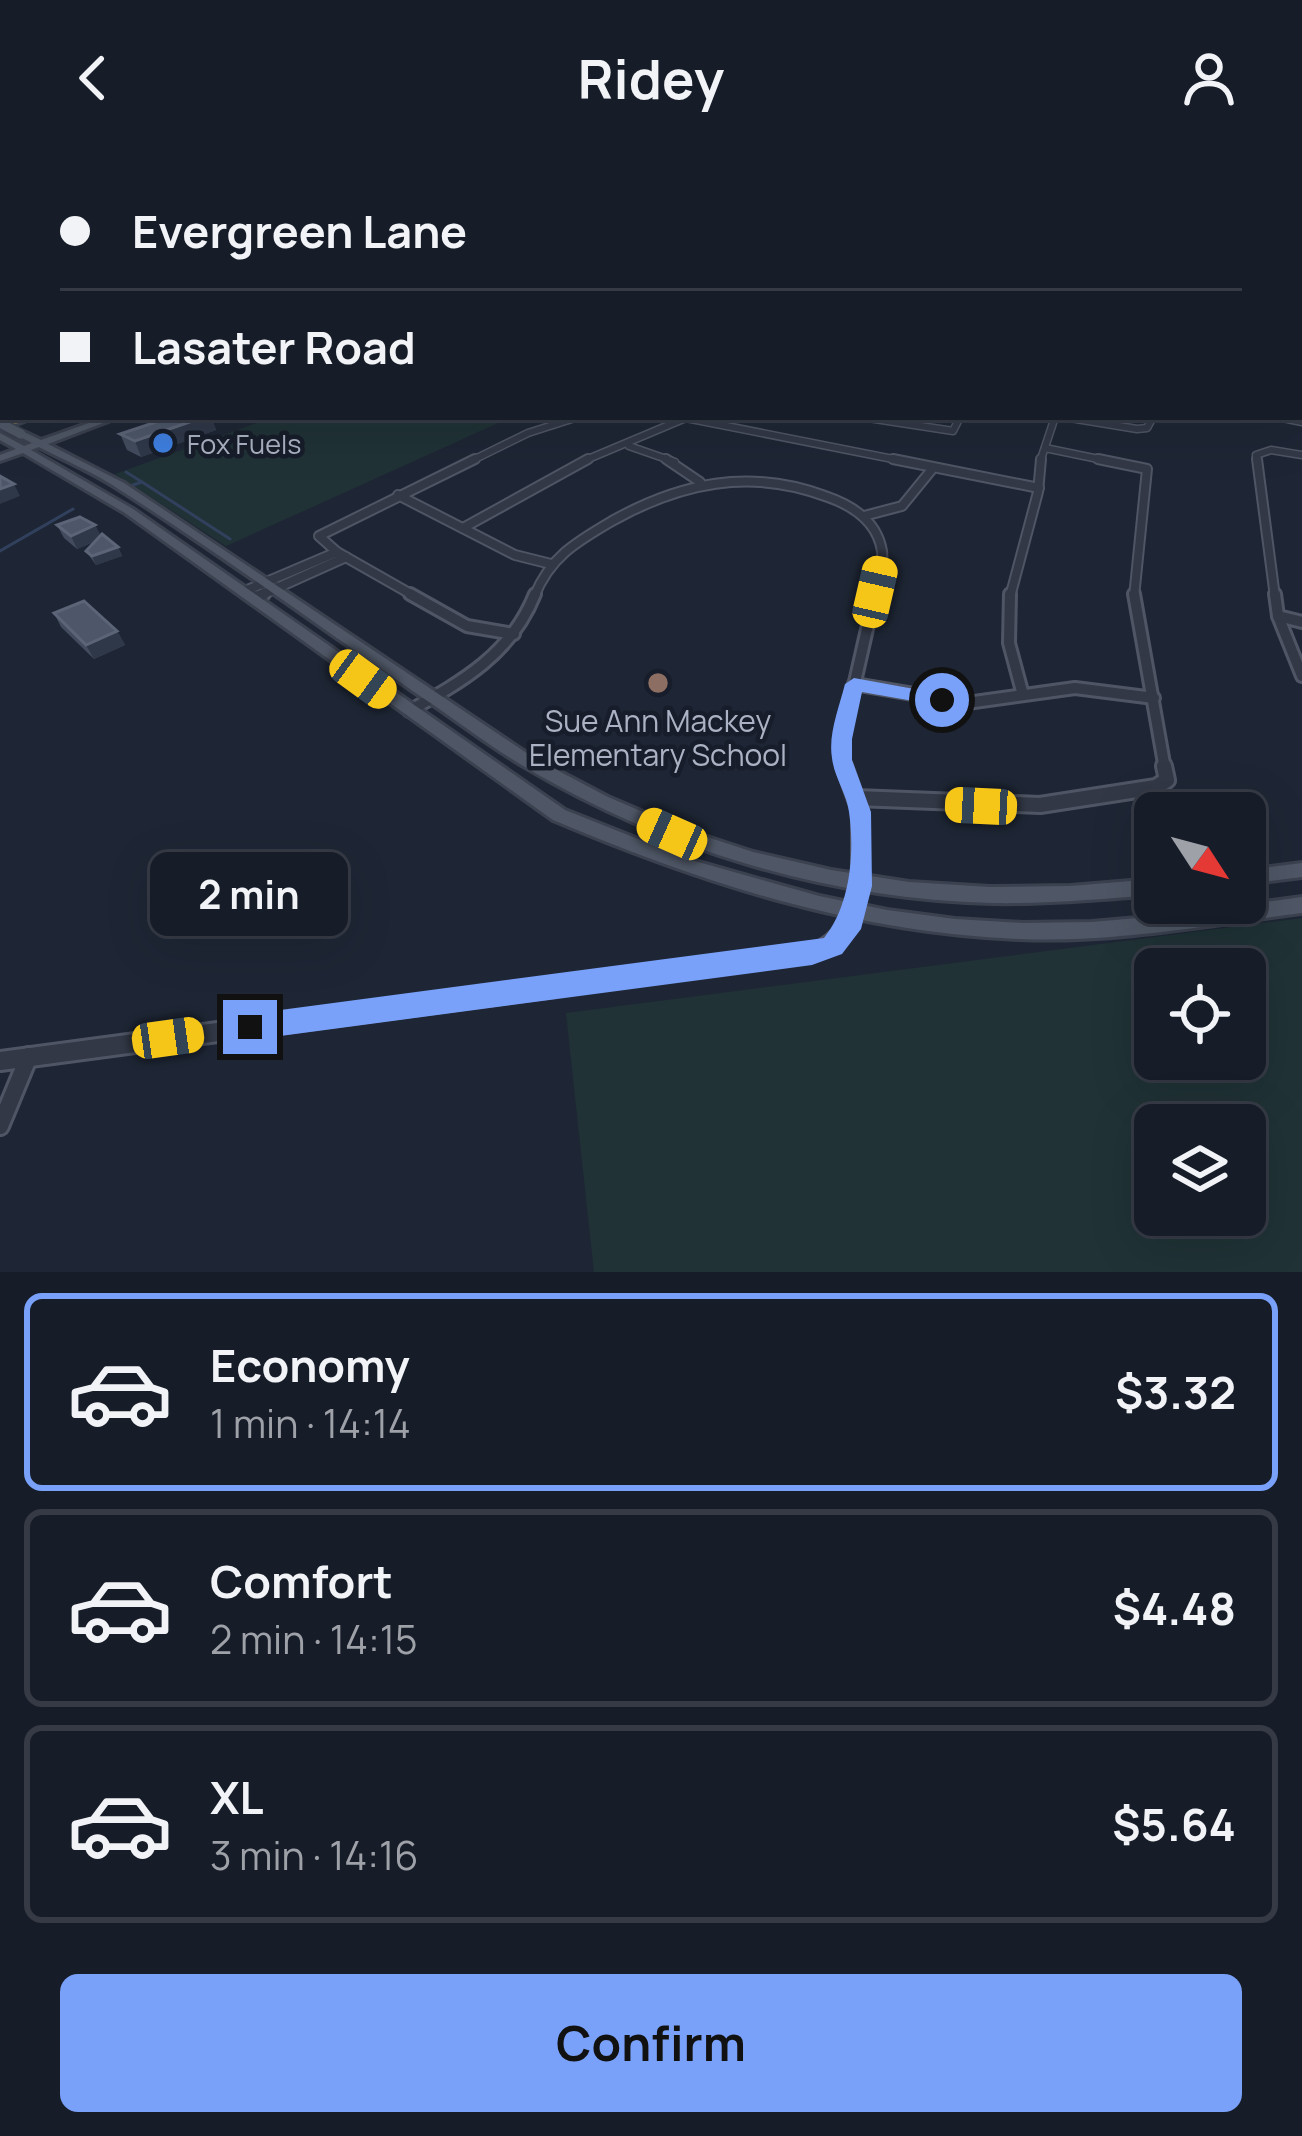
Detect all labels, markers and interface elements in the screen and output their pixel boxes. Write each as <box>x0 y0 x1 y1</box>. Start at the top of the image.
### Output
text: Ridey <box>578 41 724 115</box>
icon: back <box>60 45 126 111</box>
icon: person <box>1176 45 1242 111</box>
text: Evergreen Lane <box>132 200 467 262</box>
text: Lasater Road <box>132 316 416 378</box>
place label: Fox Fuels <box>187 425 301 462</box>
marker: Fox Fuels <box>150 430 176 456</box>
car <box>849 553 901 631</box>
car <box>323 643 403 715</box>
marker: Sue Ann Mackey Elementary School <box>645 670 671 696</box>
route start <box>915 673 969 727</box>
place label: Sue Ann Mackey Elementary School <box>529 700 787 775</box>
car <box>944 786 1018 826</box>
north arrow <box>1134 792 1266 924</box>
map controls <box>1134 792 1266 1236</box>
car <box>632 803 712 865</box>
callout: 2 min <box>151 853 349 937</box>
text: 2 min <box>198 867 300 921</box>
button: locate <box>1134 948 1266 1080</box>
route end <box>223 1000 277 1054</box>
car <box>130 1015 206 1061</box>
button: layers <box>1134 1104 1266 1236</box>
text: Economy <box>210 1334 410 1396</box>
icon: car <box>66 1338 174 1446</box>
text: $3.32 <box>1115 1361 1236 1423</box>
text: 1 min · 14:14 <box>210 1396 411 1450</box>
text: Comfort <box>210 1550 393 1612</box>
icon: car <box>66 1554 174 1662</box>
text: $4.48 <box>1113 1577 1236 1639</box>
text: 2 min · 14:15 <box>210 1612 417 1666</box>
text: XL <box>210 1766 264 1828</box>
icon: car <box>66 1770 174 1878</box>
text: $5.64 <box>1112 1793 1236 1855</box>
text: 3 min · 14:16 <box>210 1828 418 1882</box>
button: Confirm <box>60 1974 1242 2112</box>

